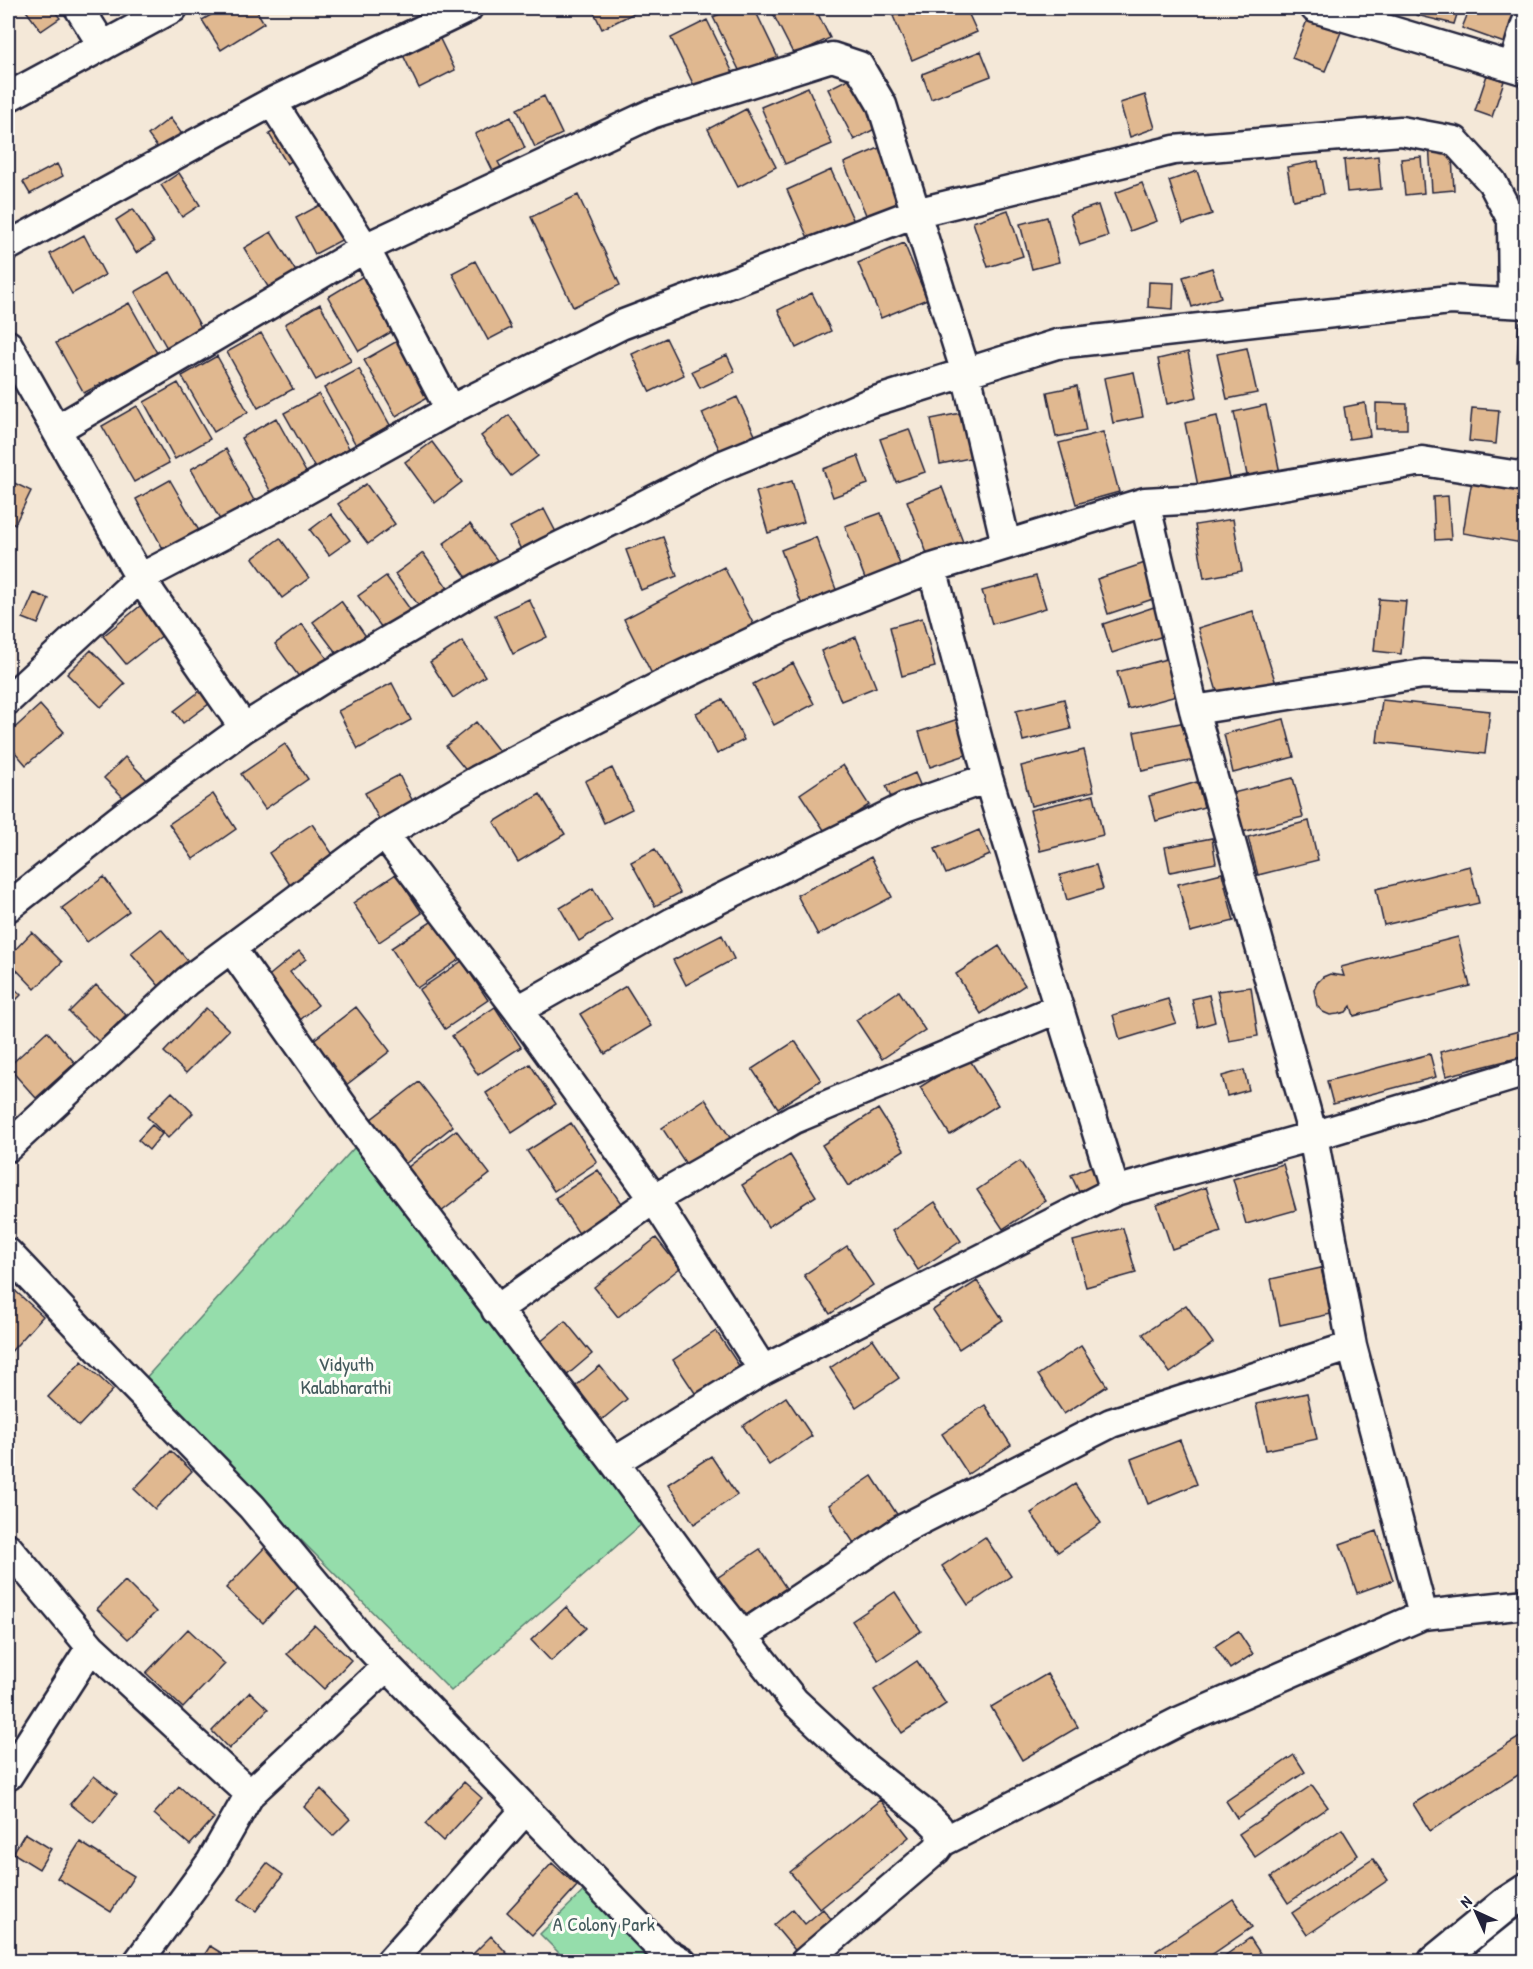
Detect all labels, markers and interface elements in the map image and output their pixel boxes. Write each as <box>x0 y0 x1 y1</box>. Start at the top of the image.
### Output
park label: Vidyuth Kalabharathi <box>300 1350 392 1400</box>
north arrow <box>1446 1882 1506 1942</box>
text: N <box>1455 1890 1477 1912</box>
park label: A Colony Park <box>553 1910 655 1937</box>

